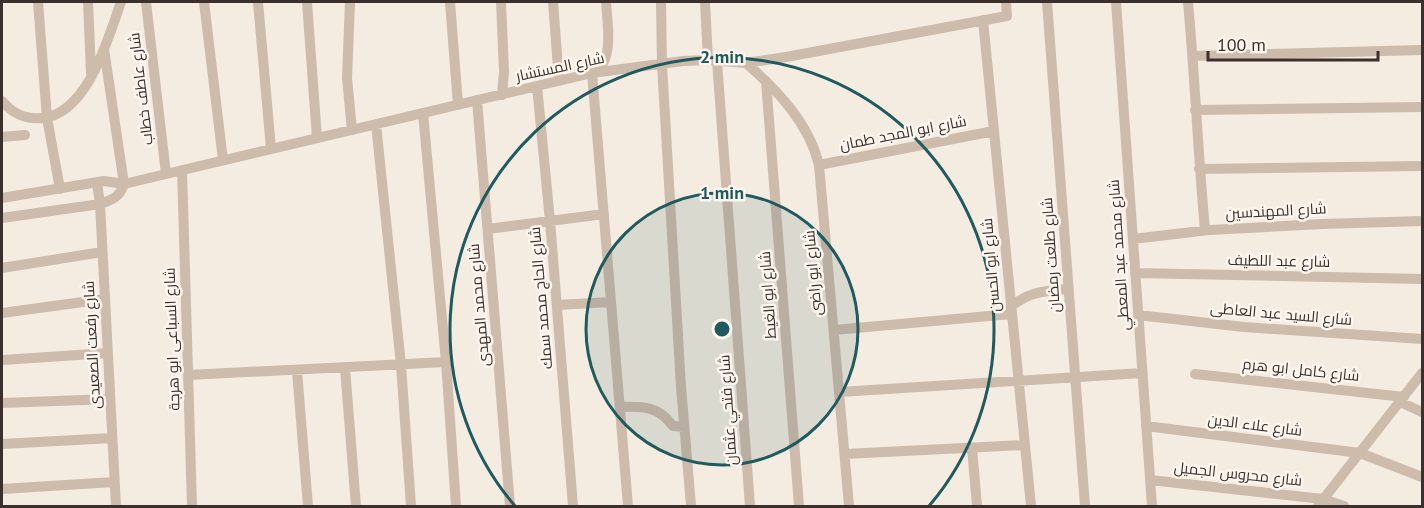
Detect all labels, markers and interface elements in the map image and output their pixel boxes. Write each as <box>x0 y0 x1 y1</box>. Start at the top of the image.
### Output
scale bar <box>1208 24 1378 62</box>
street label: شارع عاطف خطاب <box>124 31 159 146</box>
text: 100 m <box>1217 33 1266 56</box>
text: 2 min <box>700 45 744 68</box>
street label: شارع المستشار <box>513 48 606 87</box>
street label: شارع ابو المجد طمان <box>838 111 968 156</box>
street label: شارع محمد عبد المعطي <box>1104 179 1136 331</box>
text: 1 min <box>700 181 744 204</box>
street label: شارع طلعت رمضان <box>1037 197 1066 313</box>
street label: شارع المهندسين <box>1225 198 1327 225</box>
street label: شارع ابو الحسن <box>977 217 1006 313</box>
street label: شارع الحاج محمد سمك <box>525 226 558 370</box>
street label: شارع ابو راضى <box>799 229 828 317</box>
street label: شارع محمد المهدى <box>464 243 495 367</box>
street label: شارع ابو الغيط <box>755 250 782 340</box>
street label: شارع عبد اللطيف <box>1228 250 1330 273</box>
street label: شارع السباعى ابو هرجة <box>160 267 185 411</box>
street label: شارع رفعت الصعيدى <box>79 280 106 410</box>
street label: شارع السيد عبد العاطى <box>1209 298 1353 331</box>
centre of rings <box>712 319 732 339</box>
street label: شارع فتحي عثمان <box>714 354 744 466</box>
street label: شارع كامل ابو هرم <box>1241 354 1360 387</box>
street label: شارع علاء الدين <box>1207 409 1303 442</box>
street label: شارع محروس الجميل <box>1173 457 1303 492</box>

